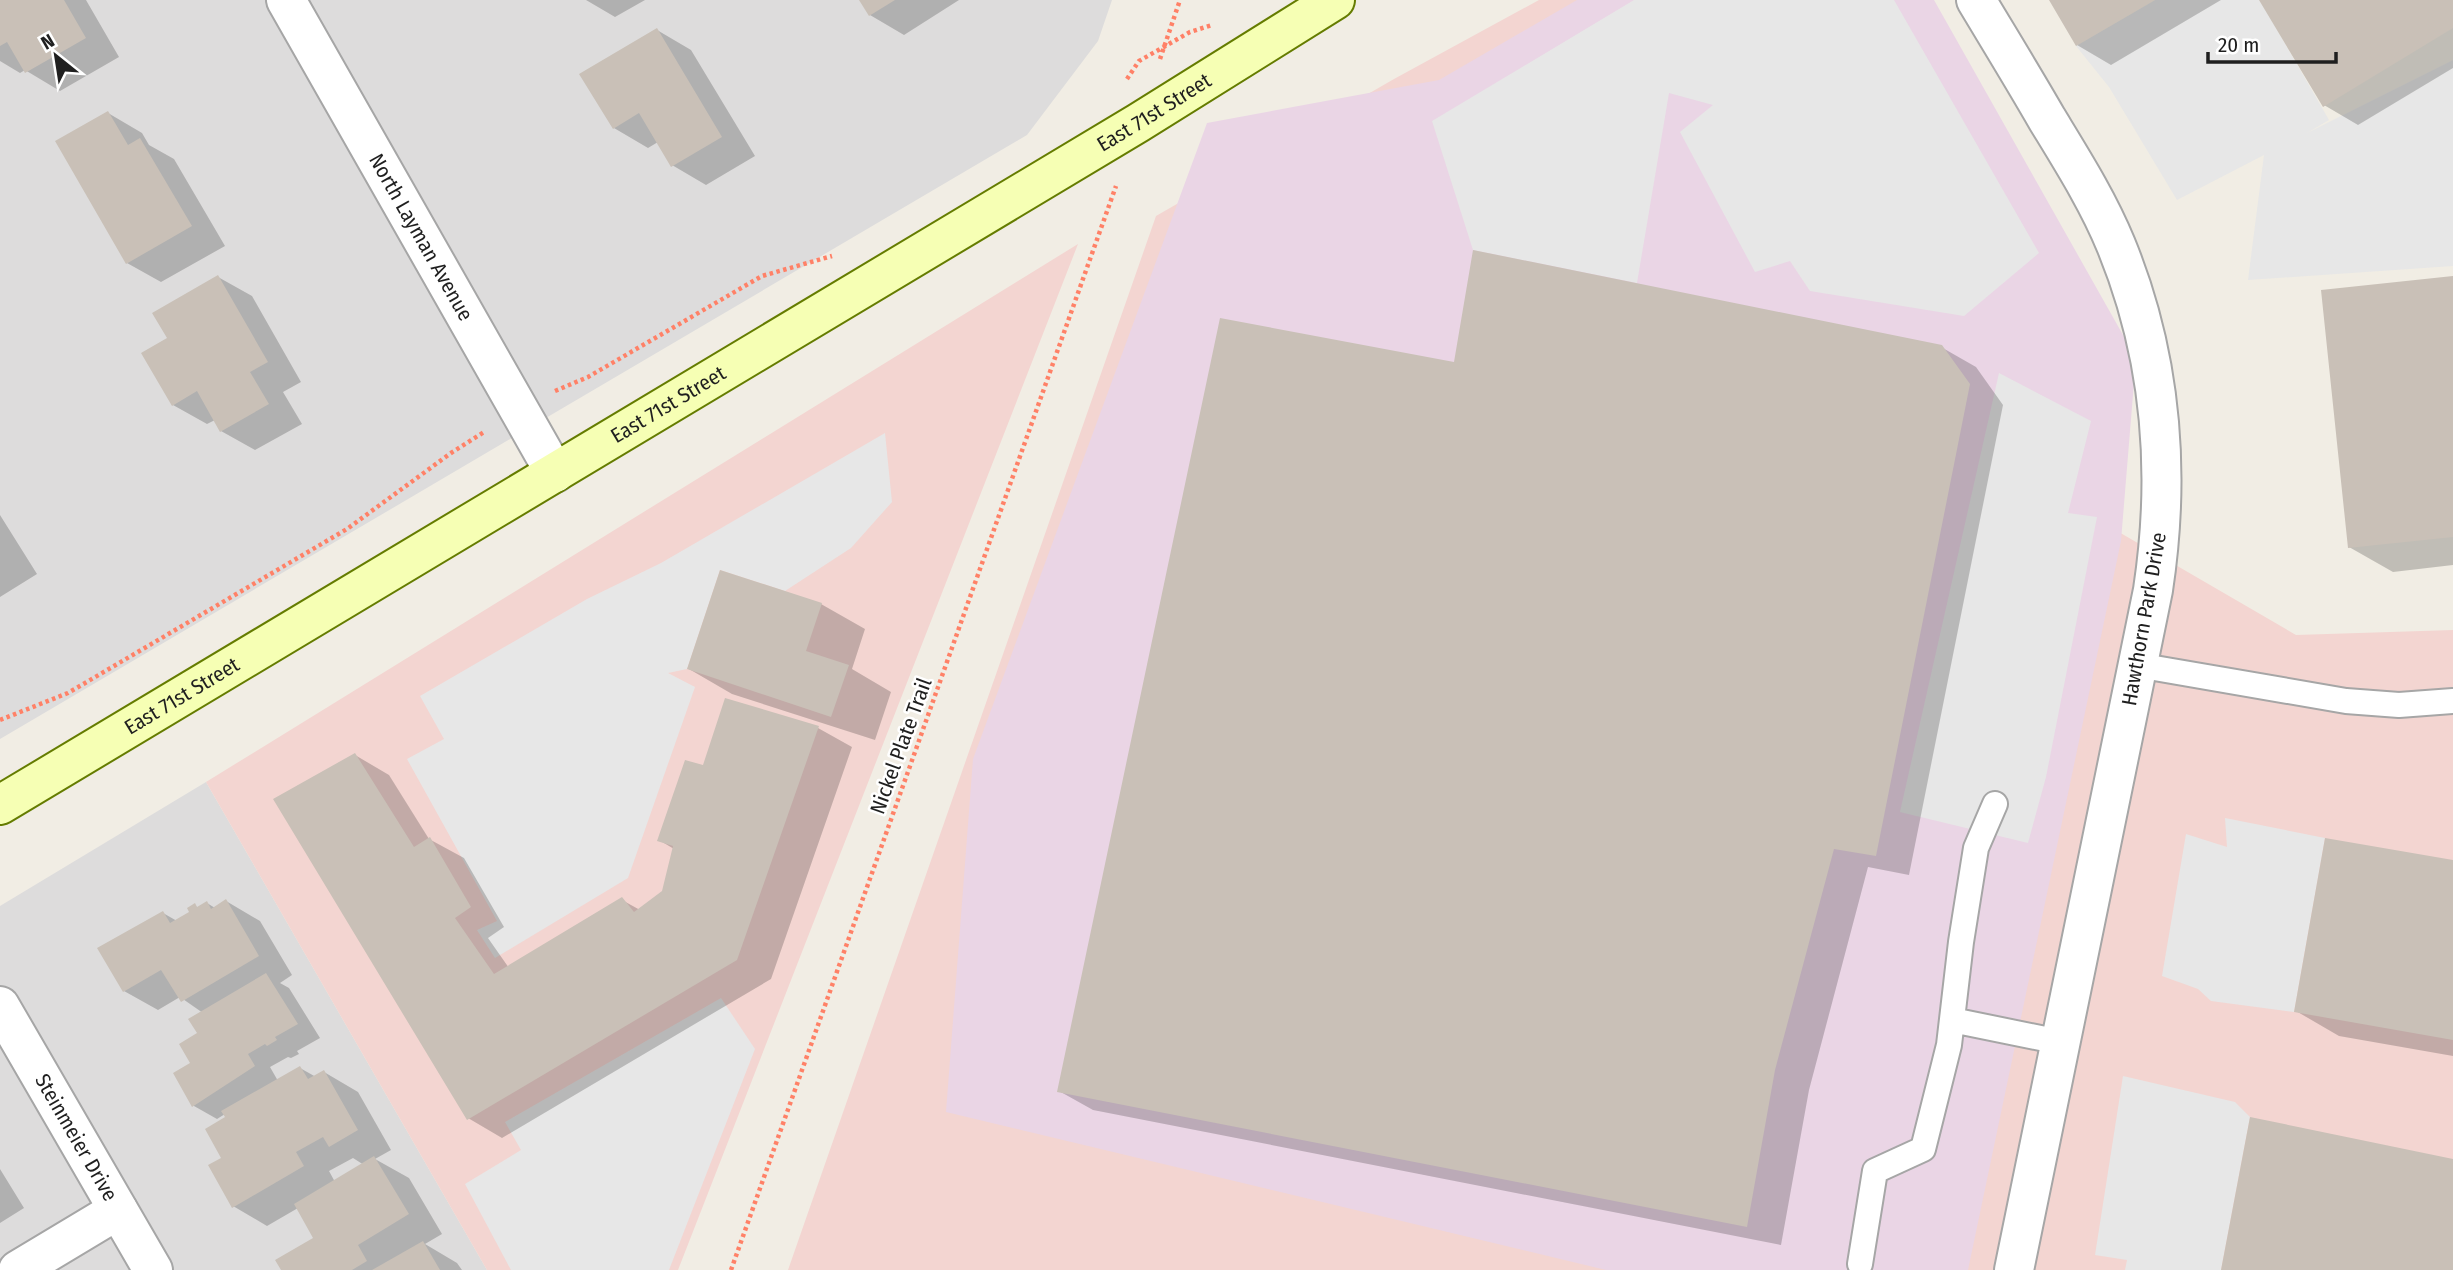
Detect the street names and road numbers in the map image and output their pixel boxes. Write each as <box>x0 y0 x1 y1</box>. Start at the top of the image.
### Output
street label: East 71st Street <box>1092 67 1216 158</box>
street label: North Layman Avenue <box>363 149 479 326</box>
street label: East 71st Street <box>606 360 730 449</box>
street label: Hawthorn Park Drive <box>2116 530 2172 708</box>
street label: East 71st Street <box>120 652 244 740</box>
street label: Nickel Plate Trail <box>864 674 938 818</box>
street label: Steinmeier Drive <box>29 1069 123 1206</box>

